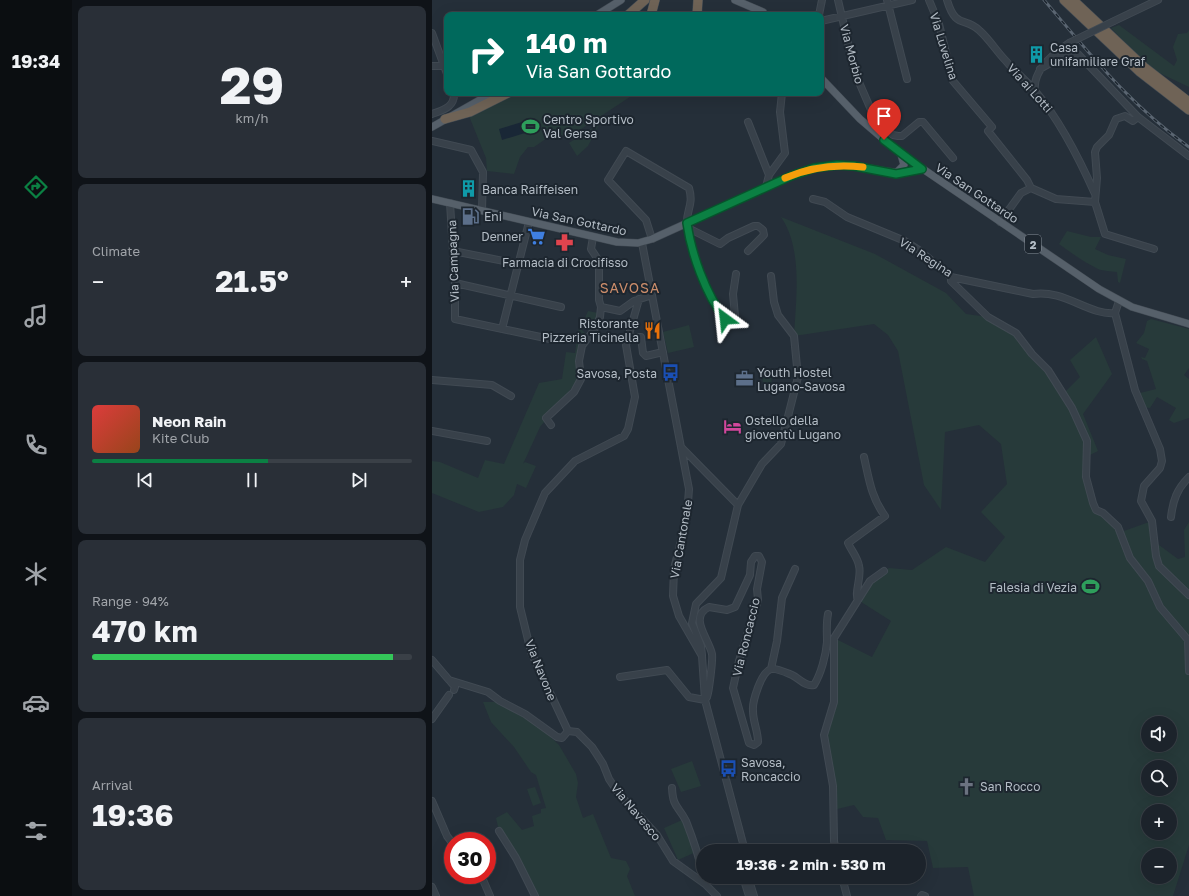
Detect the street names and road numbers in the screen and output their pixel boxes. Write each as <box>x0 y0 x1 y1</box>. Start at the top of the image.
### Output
street label: Via Luvelina <box>927 11 961 81</box>
street label: Via Morbio <box>837 23 867 85</box>
street label: Via ai Lotti <box>1004 60 1056 116</box>
street label: Via San Gottardo <box>933 160 1021 226</box>
street label: Via San Gottardo <box>530 204 628 238</box>
street label: Via Campagna <box>444 220 462 302</box>
street label: Via Regina <box>896 234 956 280</box>
road number: 2 <box>1025 235 1041 253</box>
street label: Via Cantonale <box>667 498 695 580</box>
street label: Via Roncaccio <box>729 596 763 678</box>
street label: Via Navone <box>522 637 560 703</box>
street label: Via Navesco <box>608 780 664 844</box>

